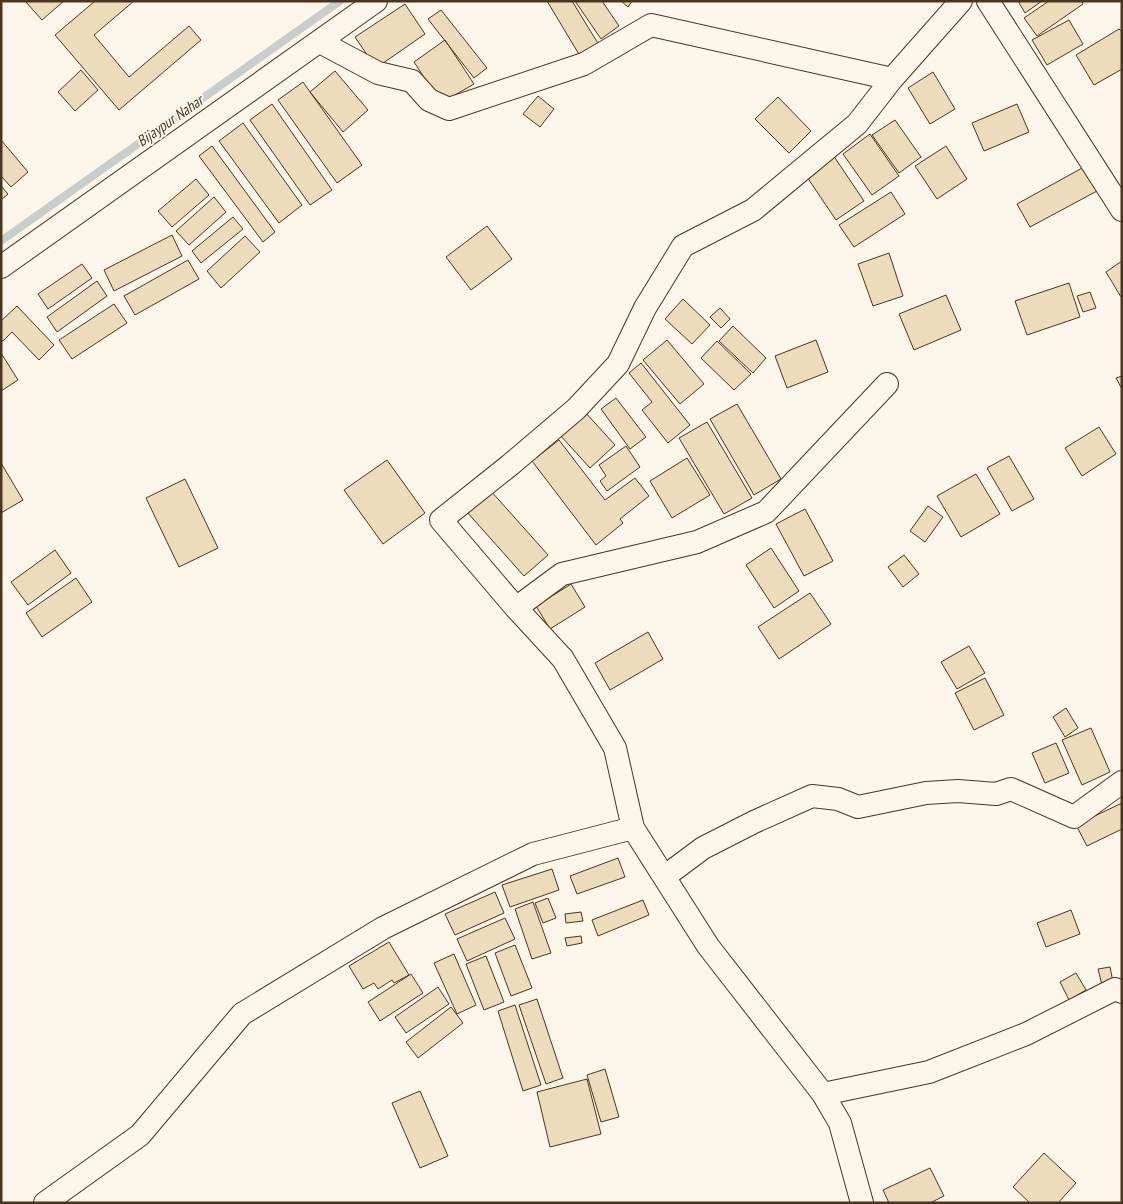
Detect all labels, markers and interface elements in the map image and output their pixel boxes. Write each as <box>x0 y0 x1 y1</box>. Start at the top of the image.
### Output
water label: Bijaypur Nahar <box>133 90 208 150</box>

